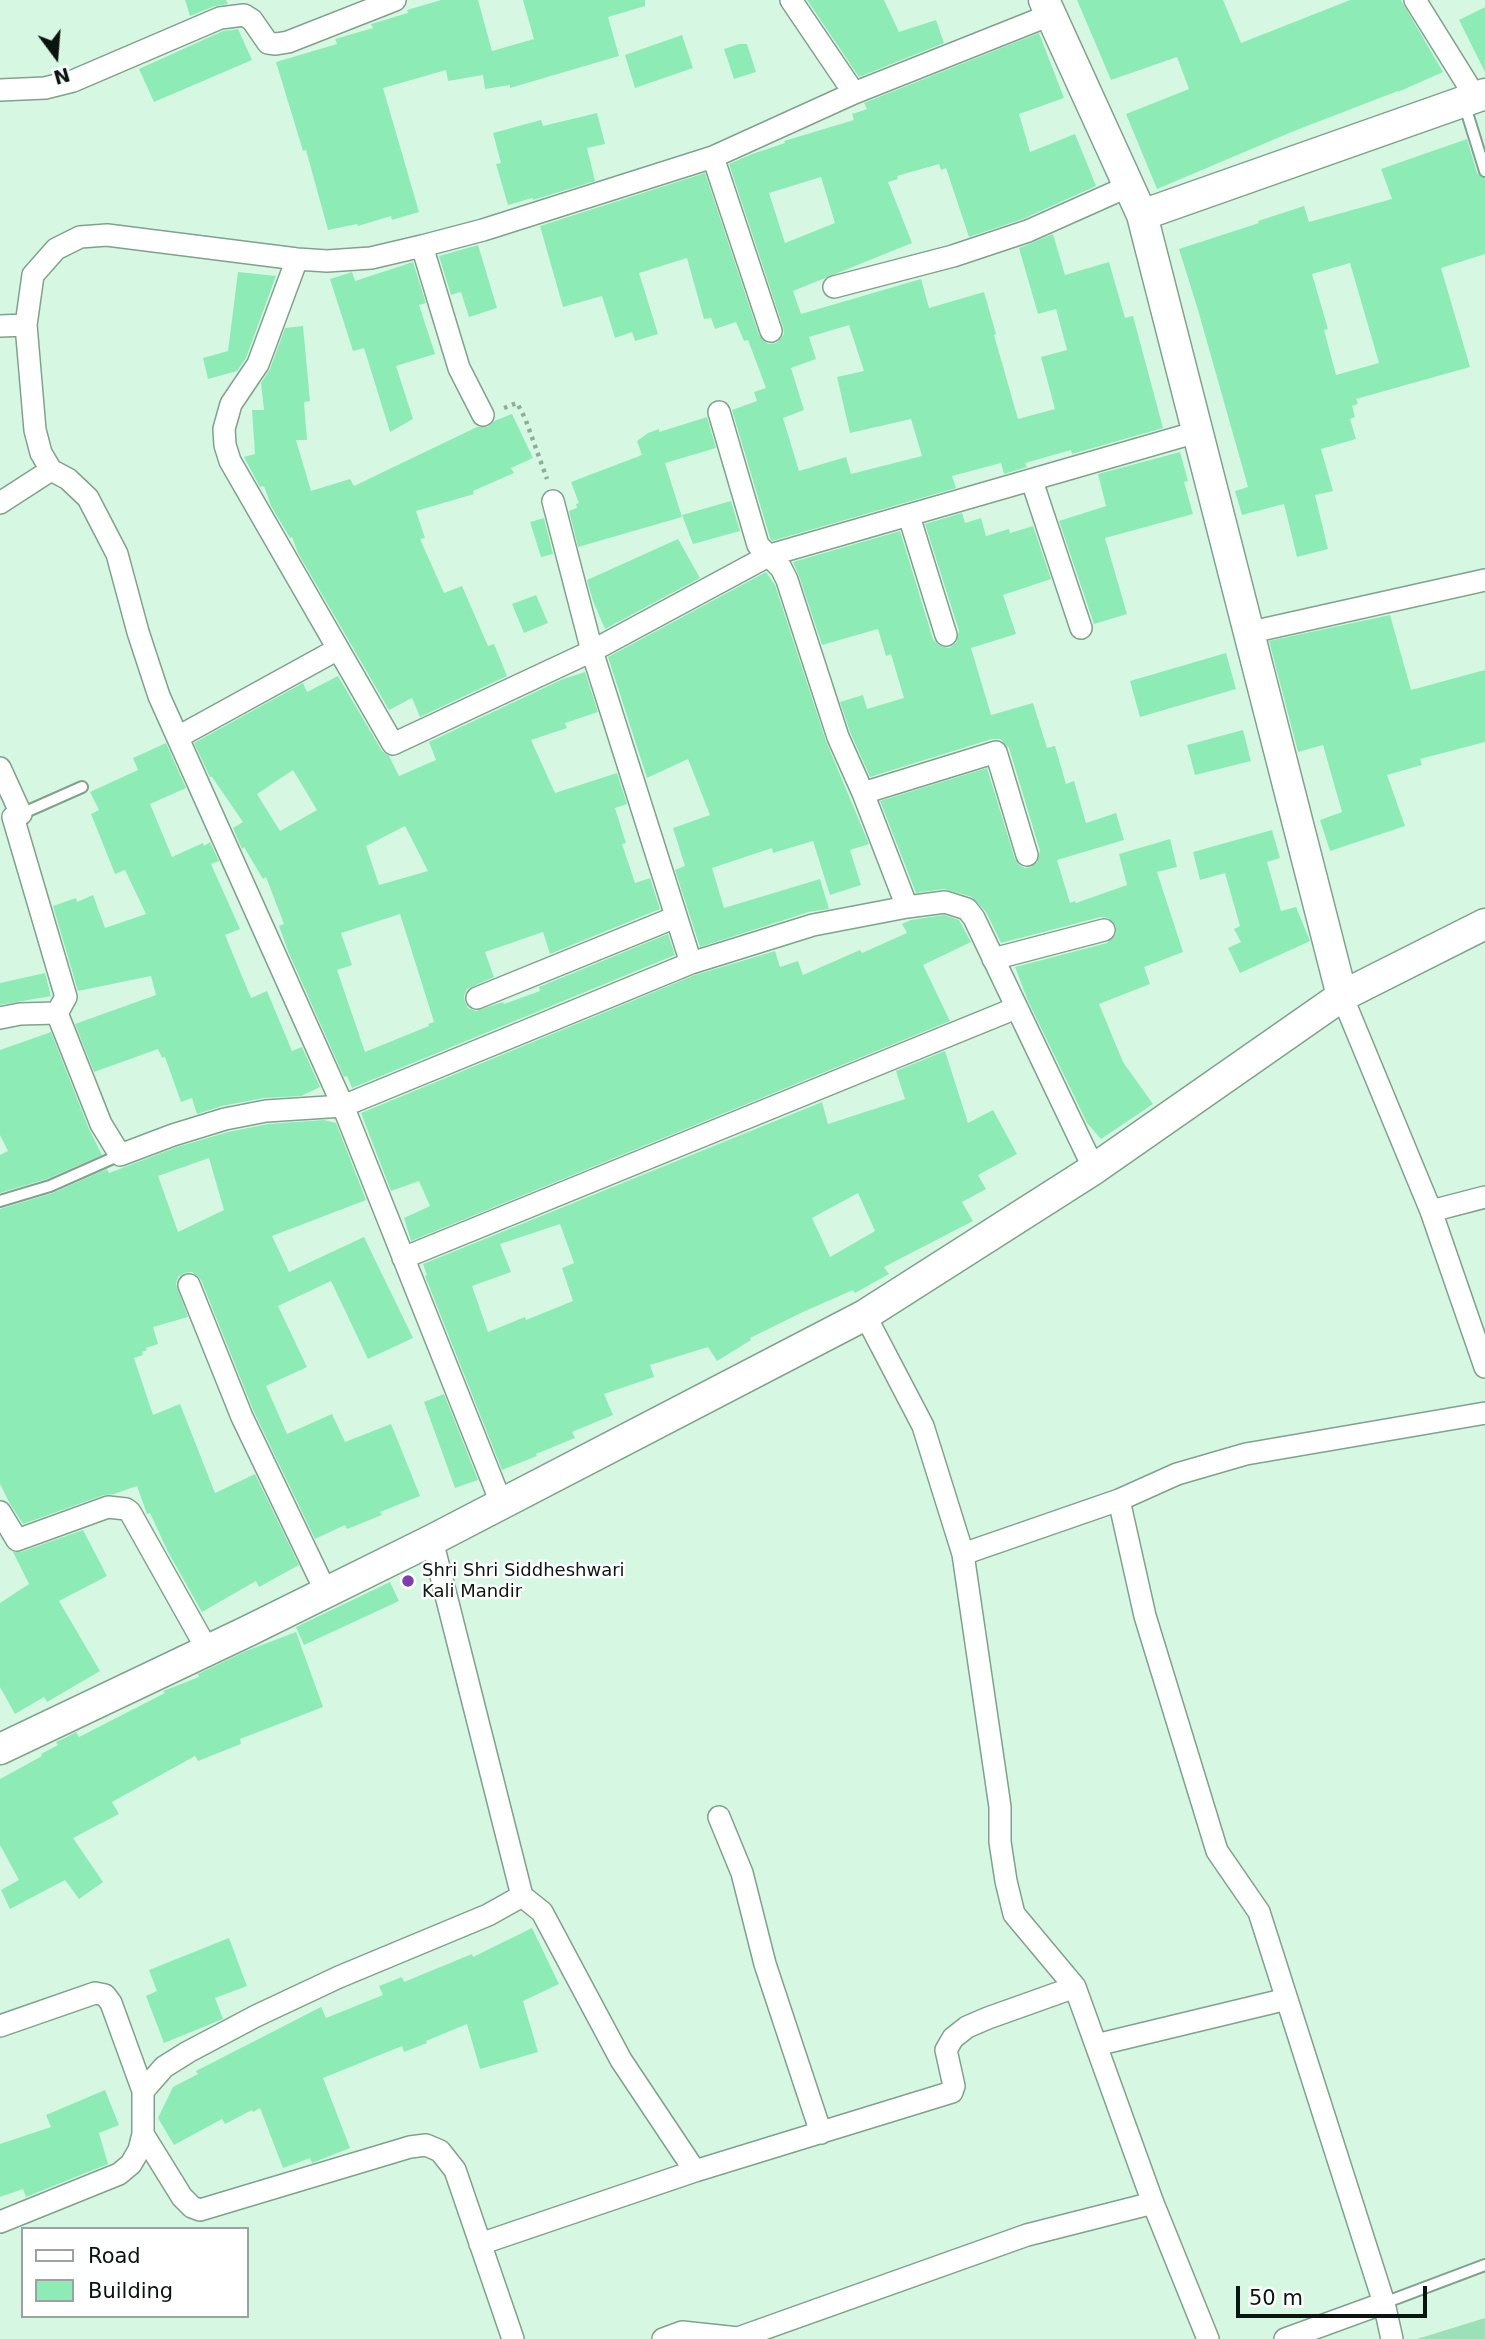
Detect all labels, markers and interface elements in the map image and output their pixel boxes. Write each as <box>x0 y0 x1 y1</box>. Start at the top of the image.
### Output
north arrow <box>21 21 91 91</box>
text: N <box>51 63 72 89</box>
place label: Shri Shri Siddheshwari Kali Mandir <box>422 1560 625 1602</box>
marker: Shri Shri Siddheshwari Kali Mandir <box>400 1573 416 1589</box>
legend <box>21 2227 248 2318</box>
text: Road <box>88 2244 141 2268</box>
scale bar <box>1240 2272 1431 2316</box>
text: Building <box>88 2279 173 2303</box>
text: 50 m <box>1249 2286 1303 2310</box>

